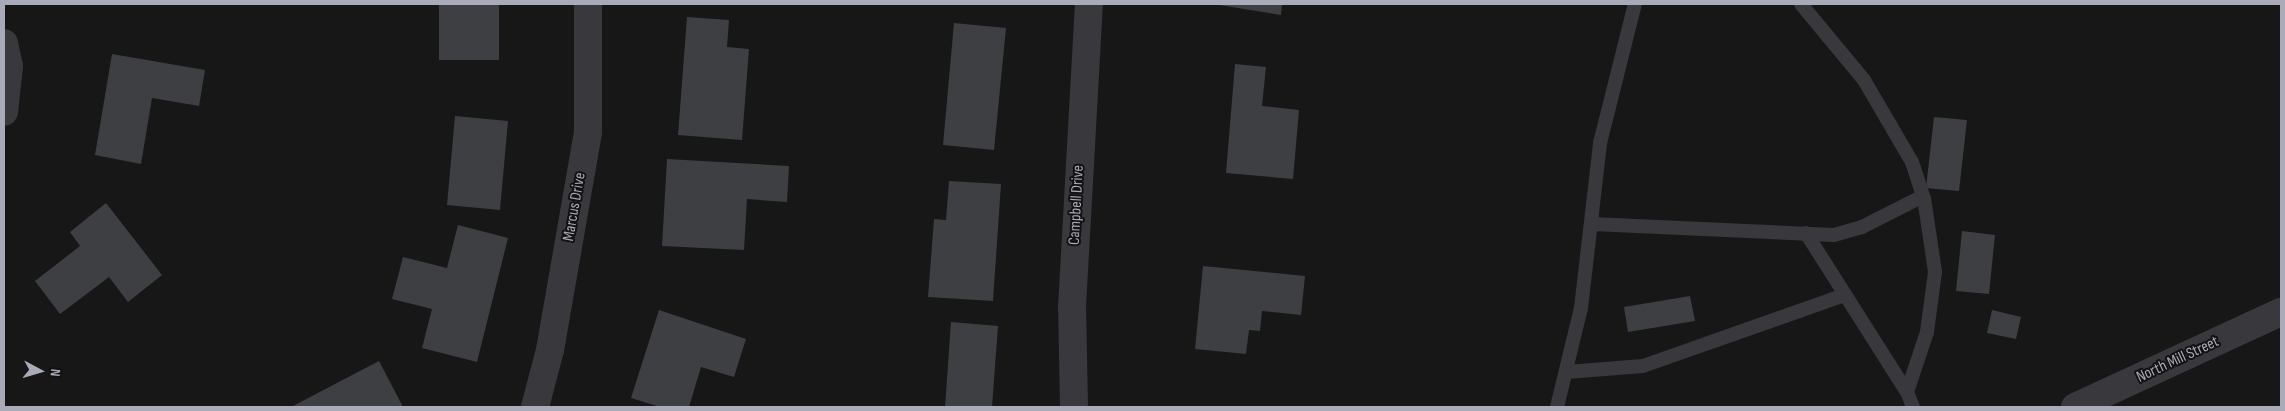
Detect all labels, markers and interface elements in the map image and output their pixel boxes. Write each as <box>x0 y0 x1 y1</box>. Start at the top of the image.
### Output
street label: Campbell Drive <box>1065 165 1089 245</box>
street label: Marcus Drive <box>560 171 590 243</box>
street label: North Mill Street <box>2134 333 2222 387</box>
north arrow <box>15 346 65 396</box>
text: N <box>47 368 64 377</box>

